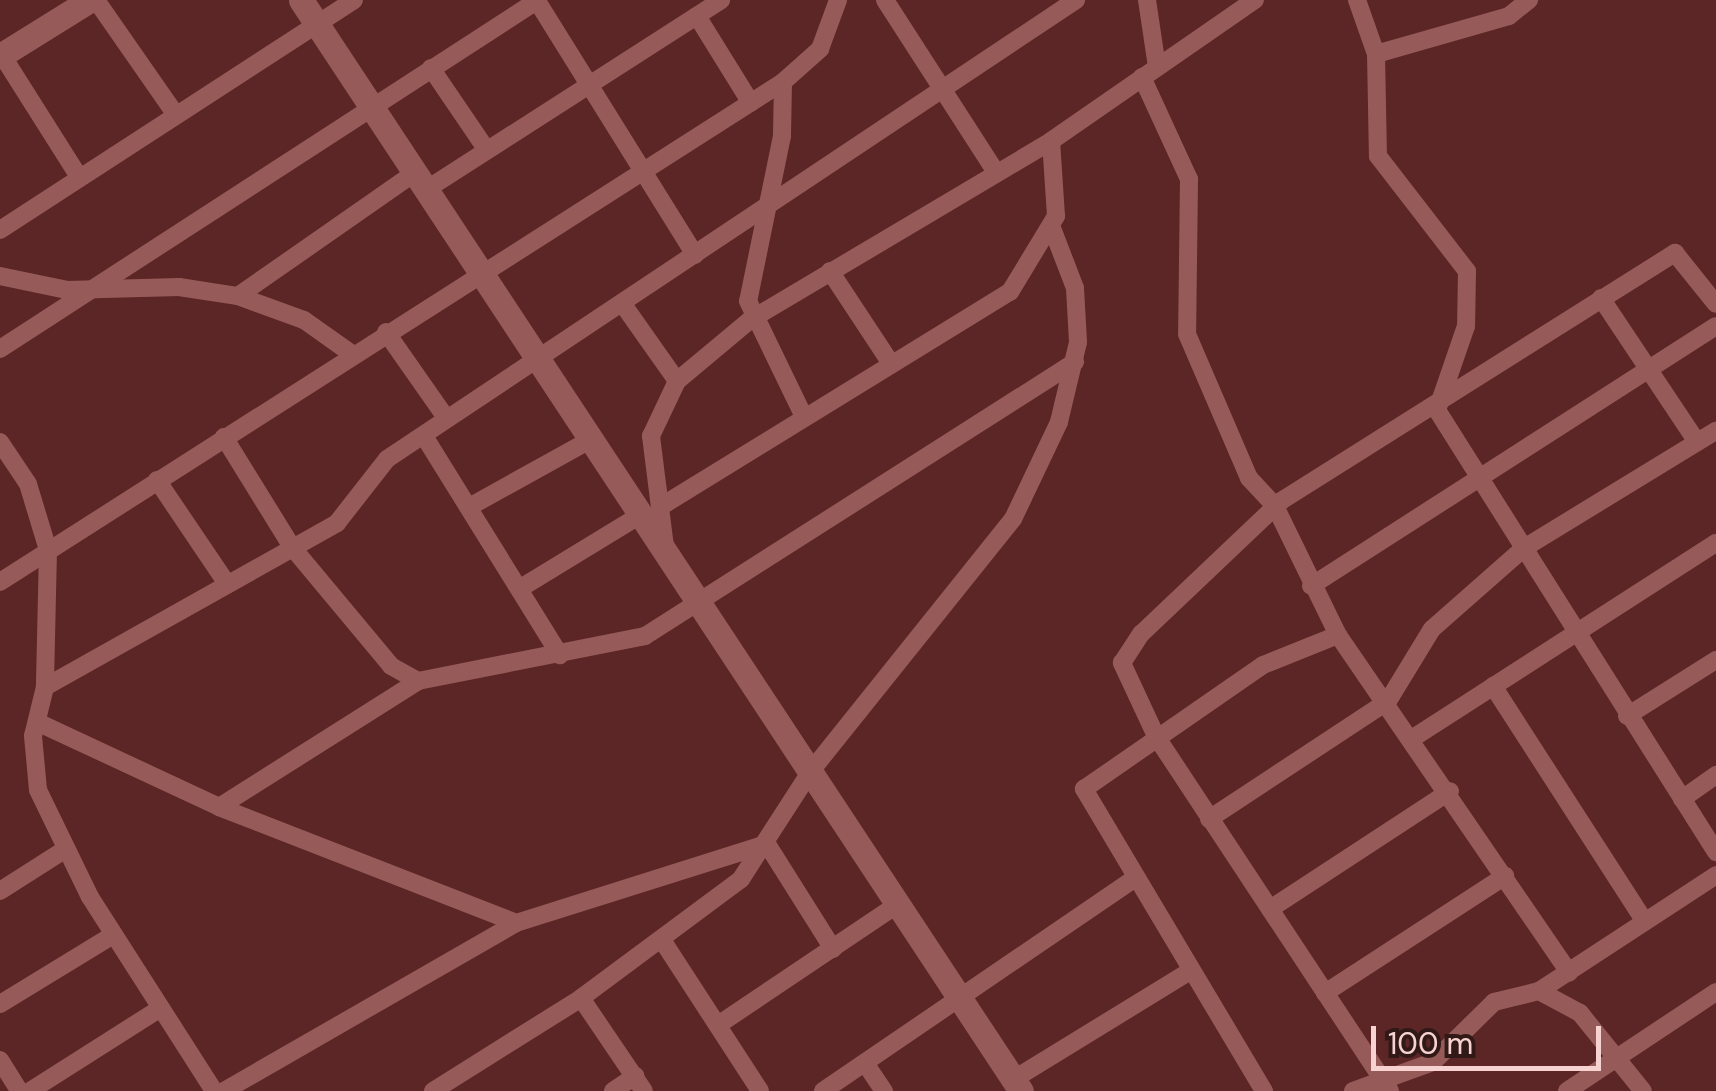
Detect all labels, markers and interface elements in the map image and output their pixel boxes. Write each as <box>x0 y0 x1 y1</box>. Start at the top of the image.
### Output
scale bar <box>1376 1006 1606 1068</box>
text: 100 m <box>1388 1024 1473 1063</box>

